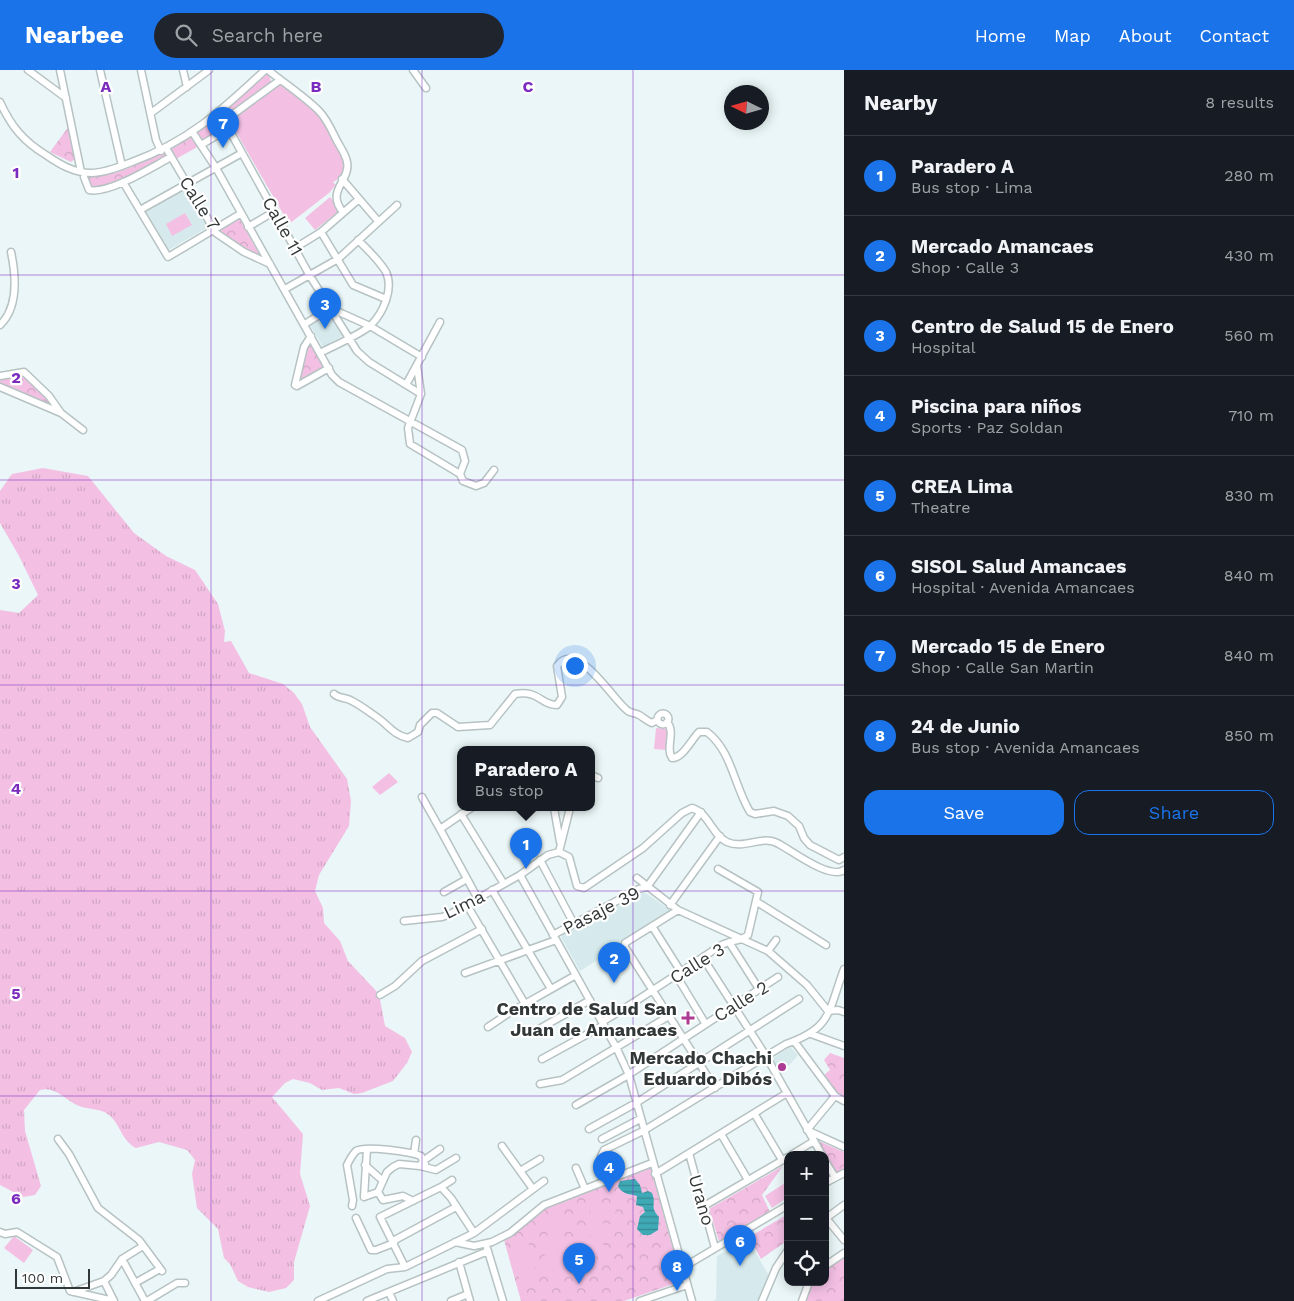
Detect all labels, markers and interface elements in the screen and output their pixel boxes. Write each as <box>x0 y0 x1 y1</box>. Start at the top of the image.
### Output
search box <box>154 13 504 58</box>
text: Nearbee <box>25 21 124 49</box>
icon: search <box>172 21 200 49</box>
text: Search here <box>212 24 323 47</box>
text: Home <box>975 25 1026 46</box>
text: Map <box>1054 25 1091 46</box>
text: About <box>1119 25 1171 46</box>
text: Contact <box>1199 25 1269 46</box>
text: A <box>101 77 112 96</box>
text: B <box>311 77 322 96</box>
text: C <box>523 77 534 96</box>
north arrow <box>724 85 769 130</box>
text: Nearby <box>864 90 937 115</box>
text: 8 results <box>1205 93 1274 112</box>
pin: 7 <box>207 107 239 148</box>
text: Paradero A <box>911 155 1014 178</box>
text: 1 <box>13 163 19 182</box>
text: 1 <box>877 166 883 185</box>
text: 280 m <box>1224 166 1274 185</box>
street label: Calle 7 <box>175 172 225 234</box>
text: Bus stop · Lima <box>911 178 1033 197</box>
street label: Calle 11 <box>258 193 308 259</box>
text: Mercado Amancaes <box>911 235 1094 258</box>
text: 2 <box>875 246 885 265</box>
text: 430 m <box>1224 246 1274 265</box>
text: Shop · Calle 3 <box>911 258 1019 277</box>
pin: 3 <box>309 288 341 329</box>
text: Centro de Salud 15 de Enero <box>911 315 1174 338</box>
text: 3 <box>875 326 885 345</box>
text: 560 m <box>1224 326 1274 345</box>
text: Hospital <box>911 338 976 357</box>
text: 2 <box>11 368 21 387</box>
text: Piscina para niños <box>911 395 1081 418</box>
text: 4 <box>875 406 885 425</box>
text: 710 m <box>1228 406 1274 425</box>
text: Sports · Paz Soldan <box>911 418 1063 437</box>
text: CREA Lima <box>911 475 1013 498</box>
text: 5 <box>875 486 885 505</box>
text: 830 m <box>1224 486 1274 505</box>
text: Theatre <box>911 498 970 517</box>
text: SISOL Salud Amancaes <box>911 555 1126 578</box>
text: 6 <box>875 566 885 585</box>
text: 840 m <box>1224 566 1274 585</box>
text: 3 <box>11 574 21 593</box>
text: Hospital · Avenida Amancaes <box>911 578 1135 597</box>
text: Mercado 15 de Enero <box>911 635 1105 658</box>
text: 7 <box>875 646 885 665</box>
text: 840 m <box>1224 646 1274 665</box>
your location <box>562 653 588 679</box>
text: Shop · Calle San Martin <box>911 658 1094 677</box>
text: 24 de Junio <box>911 715 1020 738</box>
text: 8 <box>875 726 885 745</box>
text: 850 m <box>1224 726 1274 745</box>
text: Bus stop · Avenida Amancaes <box>911 738 1140 757</box>
popup <box>457 746 595 811</box>
text: Paradero A <box>475 758 577 781</box>
text: 4 <box>11 779 21 798</box>
text: Bus stop <box>475 781 544 800</box>
button: Save <box>864 790 1064 835</box>
button: Share <box>1074 790 1274 835</box>
pin: 1 <box>510 828 542 869</box>
street label: Pasaje 39 <box>559 882 643 938</box>
street label: Lima <box>440 885 488 923</box>
street label: Calle 3 <box>666 938 728 988</box>
pin: 2 <box>598 942 630 983</box>
street label: Calle 2 <box>710 976 772 1026</box>
text: 5 <box>11 984 21 1003</box>
place label: Centro de Salud San Juan de Amancaes <box>496 998 677 1040</box>
marker: Centro de Salud San Juan de Amancaes <box>681 1011 695 1025</box>
place label: Mercado Chachi Eduardo Dibós <box>629 1047 772 1089</box>
marker: Mercado Chachi Eduardo Dibós <box>776 1061 788 1073</box>
pin: 4 <box>593 1151 625 1192</box>
map controls <box>784 1151 829 1286</box>
button: + <box>784 1151 829 1196</box>
street label: Urano <box>685 1172 719 1228</box>
text: 6 <box>11 1189 21 1208</box>
button: − <box>784 1196 829 1241</box>
pin: 6 <box>724 1225 756 1266</box>
button: locate <box>784 1241 829 1286</box>
pin: 5 <box>563 1243 595 1284</box>
pin: 8 <box>661 1250 693 1291</box>
scale bar <box>15 1266 90 1289</box>
text: 100 m <box>22 1270 63 1286</box>

